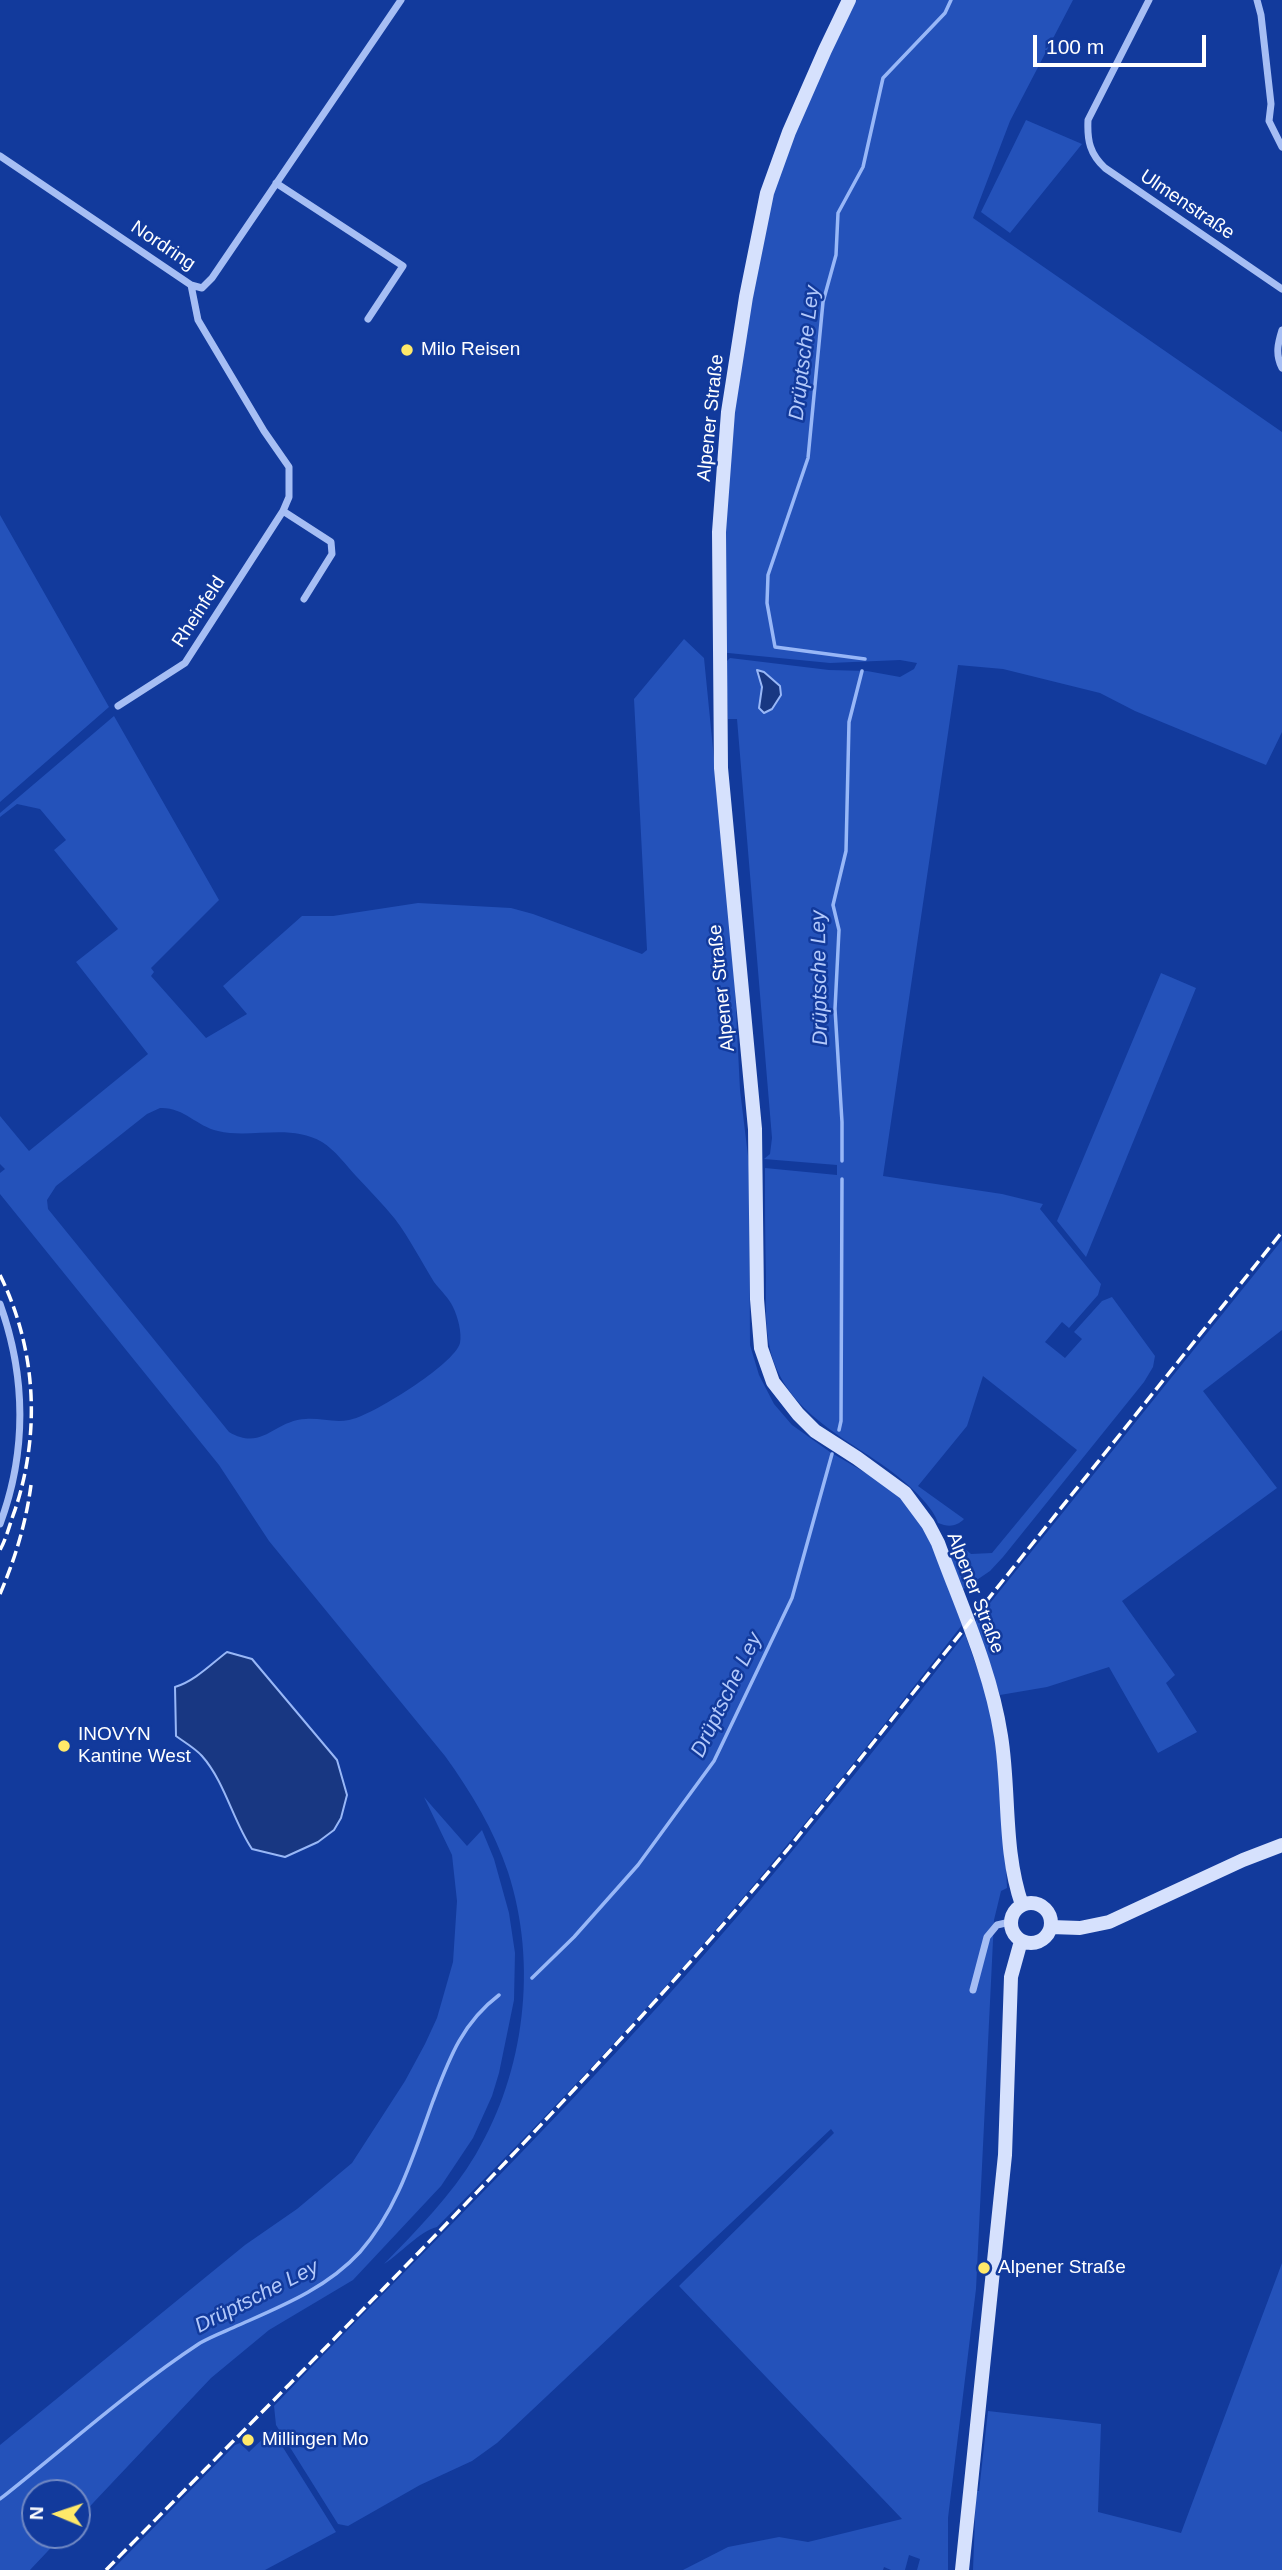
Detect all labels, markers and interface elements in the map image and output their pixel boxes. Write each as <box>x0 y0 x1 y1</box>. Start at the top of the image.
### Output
scale bar <box>1037 21 1210 65</box>
text: 100 m <box>1046 35 1104 58</box>
street label: Ulmenstraße <box>1136 165 1238 245</box>
street label: Nordring <box>126 216 200 276</box>
water label: Drüptsche Ley <box>784 284 826 422</box>
place label: Milo Reisen <box>421 339 520 361</box>
marker: Milo Reisen <box>399 342 415 358</box>
street label: Alpener Straße <box>693 353 729 483</box>
street label: Rheinfeld <box>168 572 230 652</box>
water label: Drüptsche Ley <box>806 910 834 1046</box>
street label: Alpener Straße <box>704 923 740 1053</box>
street label: Alpener Straße <box>941 1529 1009 1657</box>
water label: Drüptsche Ley <box>686 1629 768 1761</box>
place label: INOVYN Kantine West <box>78 1724 191 1768</box>
marker: INOVYN Kantine West <box>56 1738 72 1754</box>
water label: Drüptsche Ley <box>191 2255 323 2339</box>
place label: Alpener Straße <box>998 2257 1126 2279</box>
marker: Alpener Straße <box>976 2260 992 2276</box>
place label: Millingen Mo <box>262 2429 369 2451</box>
marker: Millingen Mo <box>240 2432 256 2448</box>
north arrow <box>21 2479 91 2549</box>
text: N <box>26 2506 47 2521</box>

